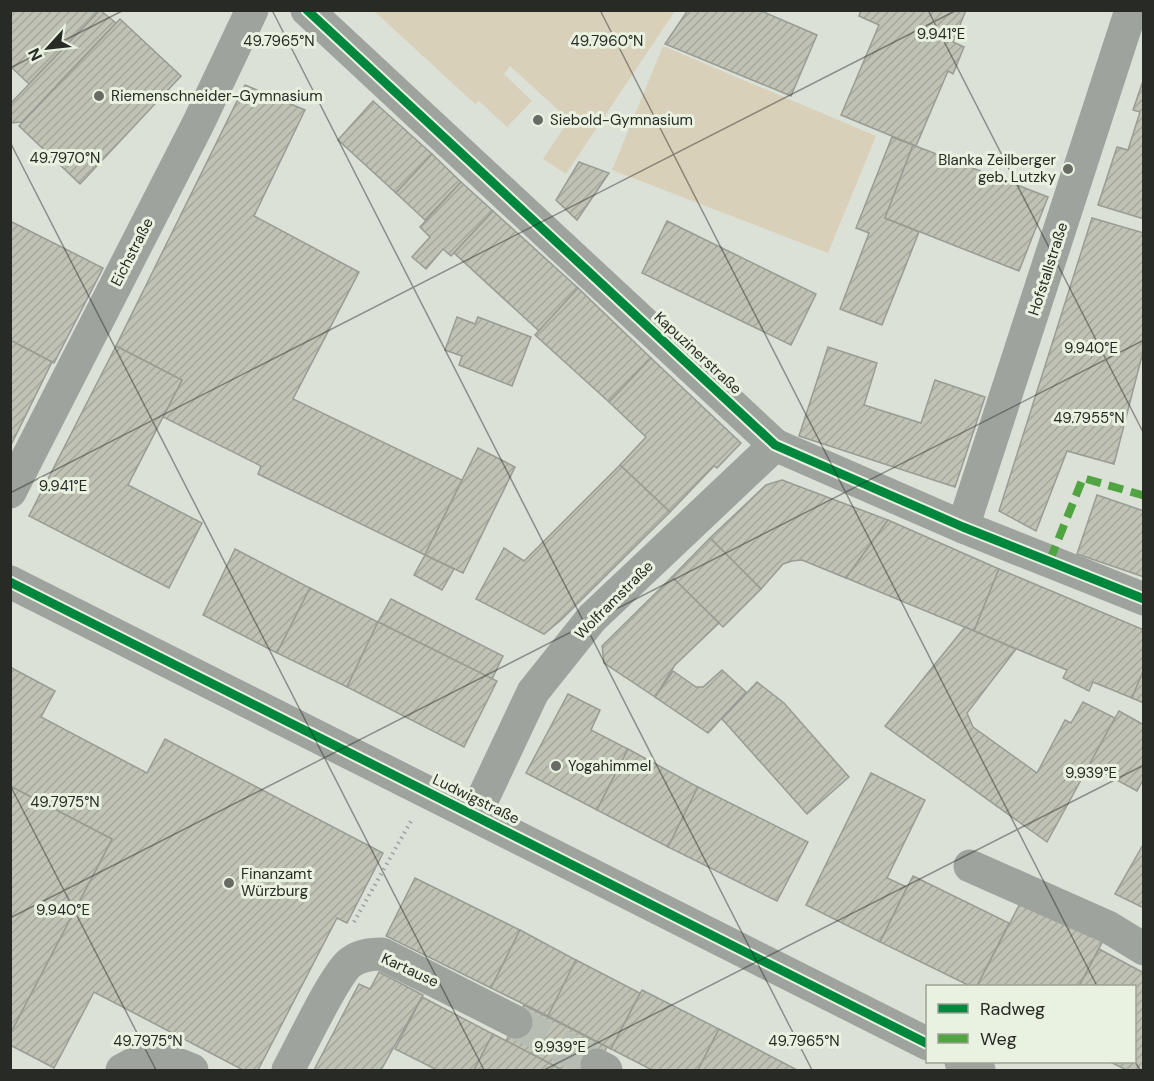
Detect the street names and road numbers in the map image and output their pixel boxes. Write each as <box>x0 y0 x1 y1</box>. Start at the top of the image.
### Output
street label: Eichstraße <box>106 214 158 290</box>
street label: Hofstallstraße <box>1024 220 1072 318</box>
street label: Kapuzinerstraße <box>650 307 746 399</box>
street label: Wolframstraße <box>570 556 658 644</box>
street label: Ludwigstraße <box>429 769 523 829</box>
street label: Kartause <box>378 948 442 992</box>

